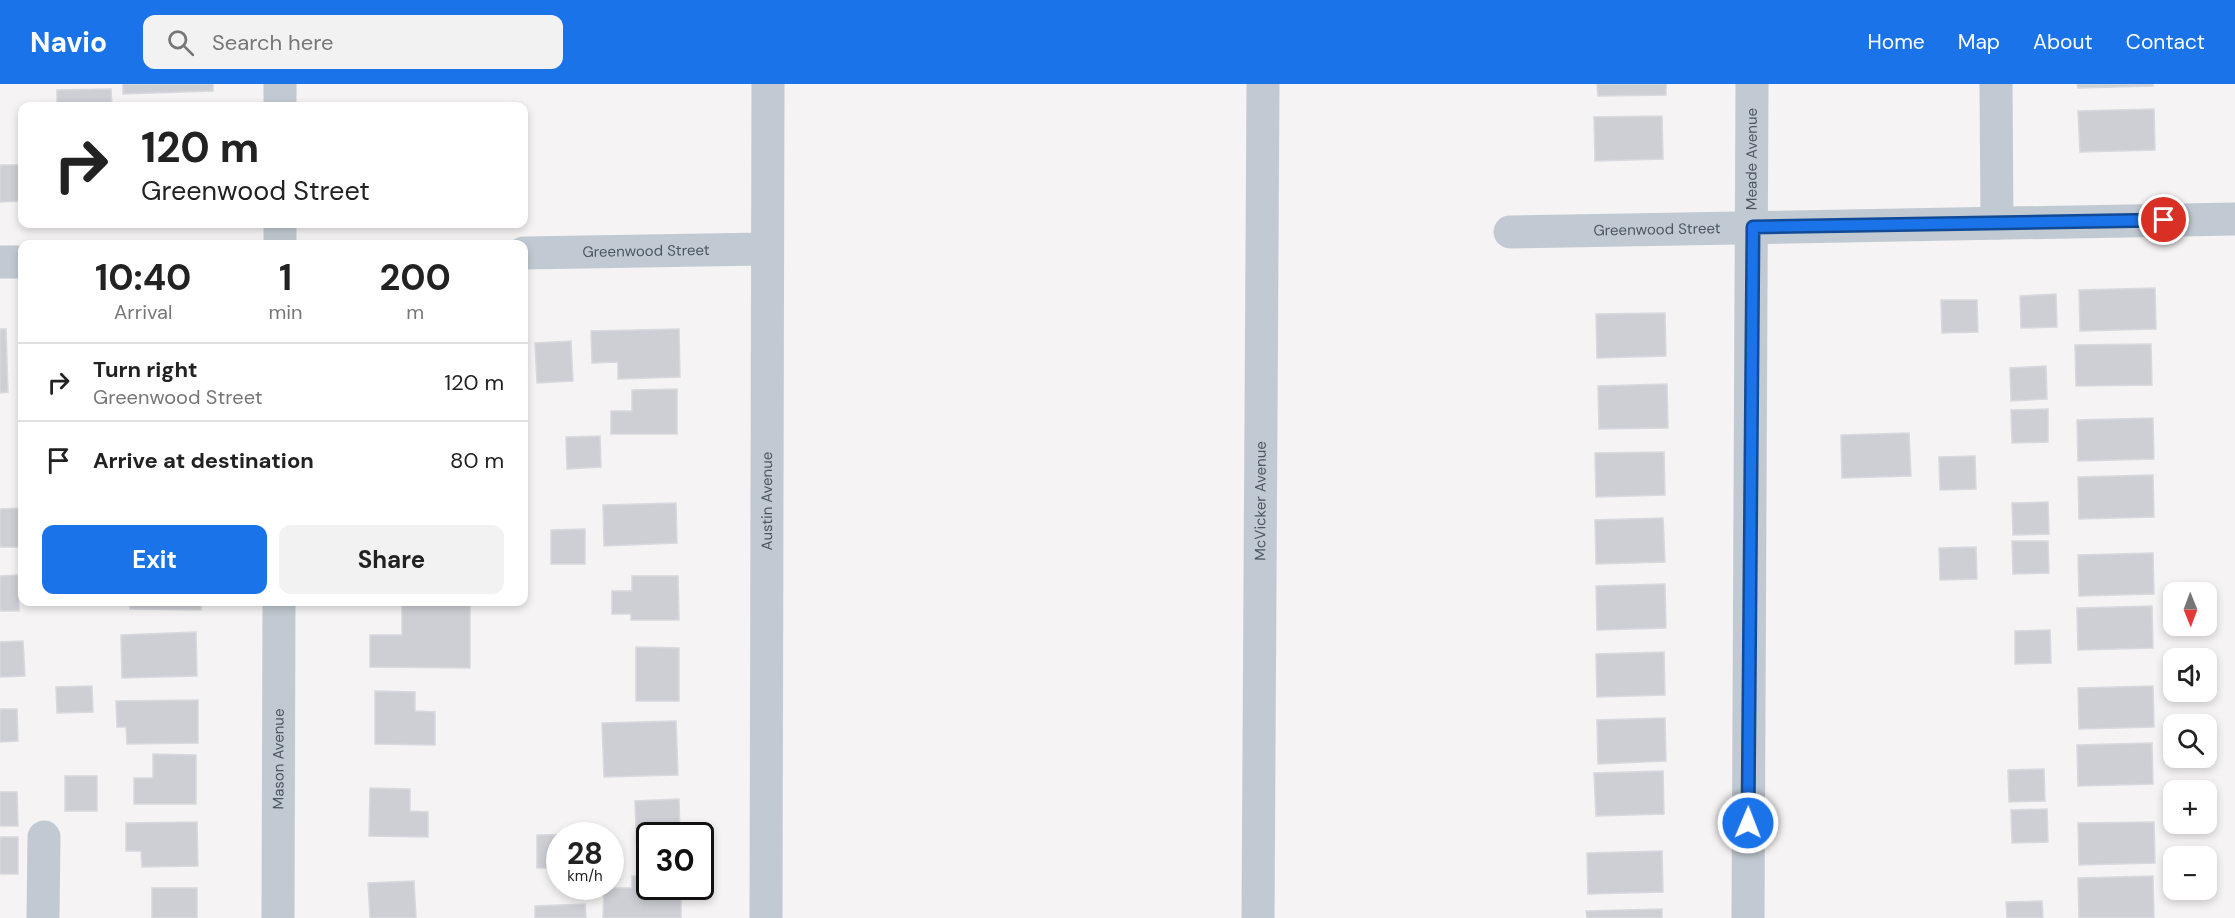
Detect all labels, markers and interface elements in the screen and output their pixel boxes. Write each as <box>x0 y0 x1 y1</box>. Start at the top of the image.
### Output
search box <box>143 15 563 69</box>
text: Navio <box>30 24 107 61</box>
icon: search <box>164 26 197 59</box>
text: Search here <box>212 28 333 57</box>
text: Home <box>1867 28 1925 56</box>
text: Map <box>1958 28 2000 56</box>
text: About <box>2033 28 2093 56</box>
text: Contact <box>2126 28 2205 56</box>
street label: Meade Avenue <box>1741 108 1762 210</box>
text: 120 m <box>141 120 259 175</box>
icon: right <box>42 126 120 204</box>
text: Greenwood Street <box>141 173 370 208</box>
pin <box>2138 194 2189 245</box>
icon: arrive <box>2147 203 2180 236</box>
street label: Greenwood Street <box>1593 218 1721 241</box>
street label: Greenwood Street <box>582 240 710 262</box>
text: 10:40 <box>95 254 191 301</box>
text: 1 <box>279 254 292 301</box>
text: 200 <box>380 254 451 301</box>
text: Arrival <box>114 299 172 325</box>
text: min <box>268 299 303 325</box>
text: m <box>406 299 424 325</box>
text: Turn right <box>93 355 198 384</box>
icon: right <box>42 366 75 399</box>
text: 120 m <box>444 368 504 397</box>
text: Greenwood Street <box>93 384 263 410</box>
street label: McVicker Avenue <box>1250 441 1271 561</box>
icon: arrive <box>42 444 75 477</box>
text: Arrive at destination <box>93 446 314 475</box>
text: 80 m <box>450 446 504 475</box>
street label: Austin Avenue <box>757 452 777 550</box>
button: Exit <box>42 525 267 594</box>
button: Share <box>279 525 504 594</box>
north arrow <box>2163 582 2217 636</box>
map controls <box>2163 582 2217 900</box>
button: sound <box>2163 648 2217 702</box>
street label: Mason Avenue <box>268 709 289 809</box>
button: search <box>2163 714 2217 768</box>
button: + <box>2163 780 2217 834</box>
position arrow <box>1716 791 1780 855</box>
speed limit sign: 30 <box>636 822 714 900</box>
text: 28 <box>567 834 603 873</box>
button: − <box>2163 846 2217 900</box>
text: km/h <box>567 866 603 886</box>

